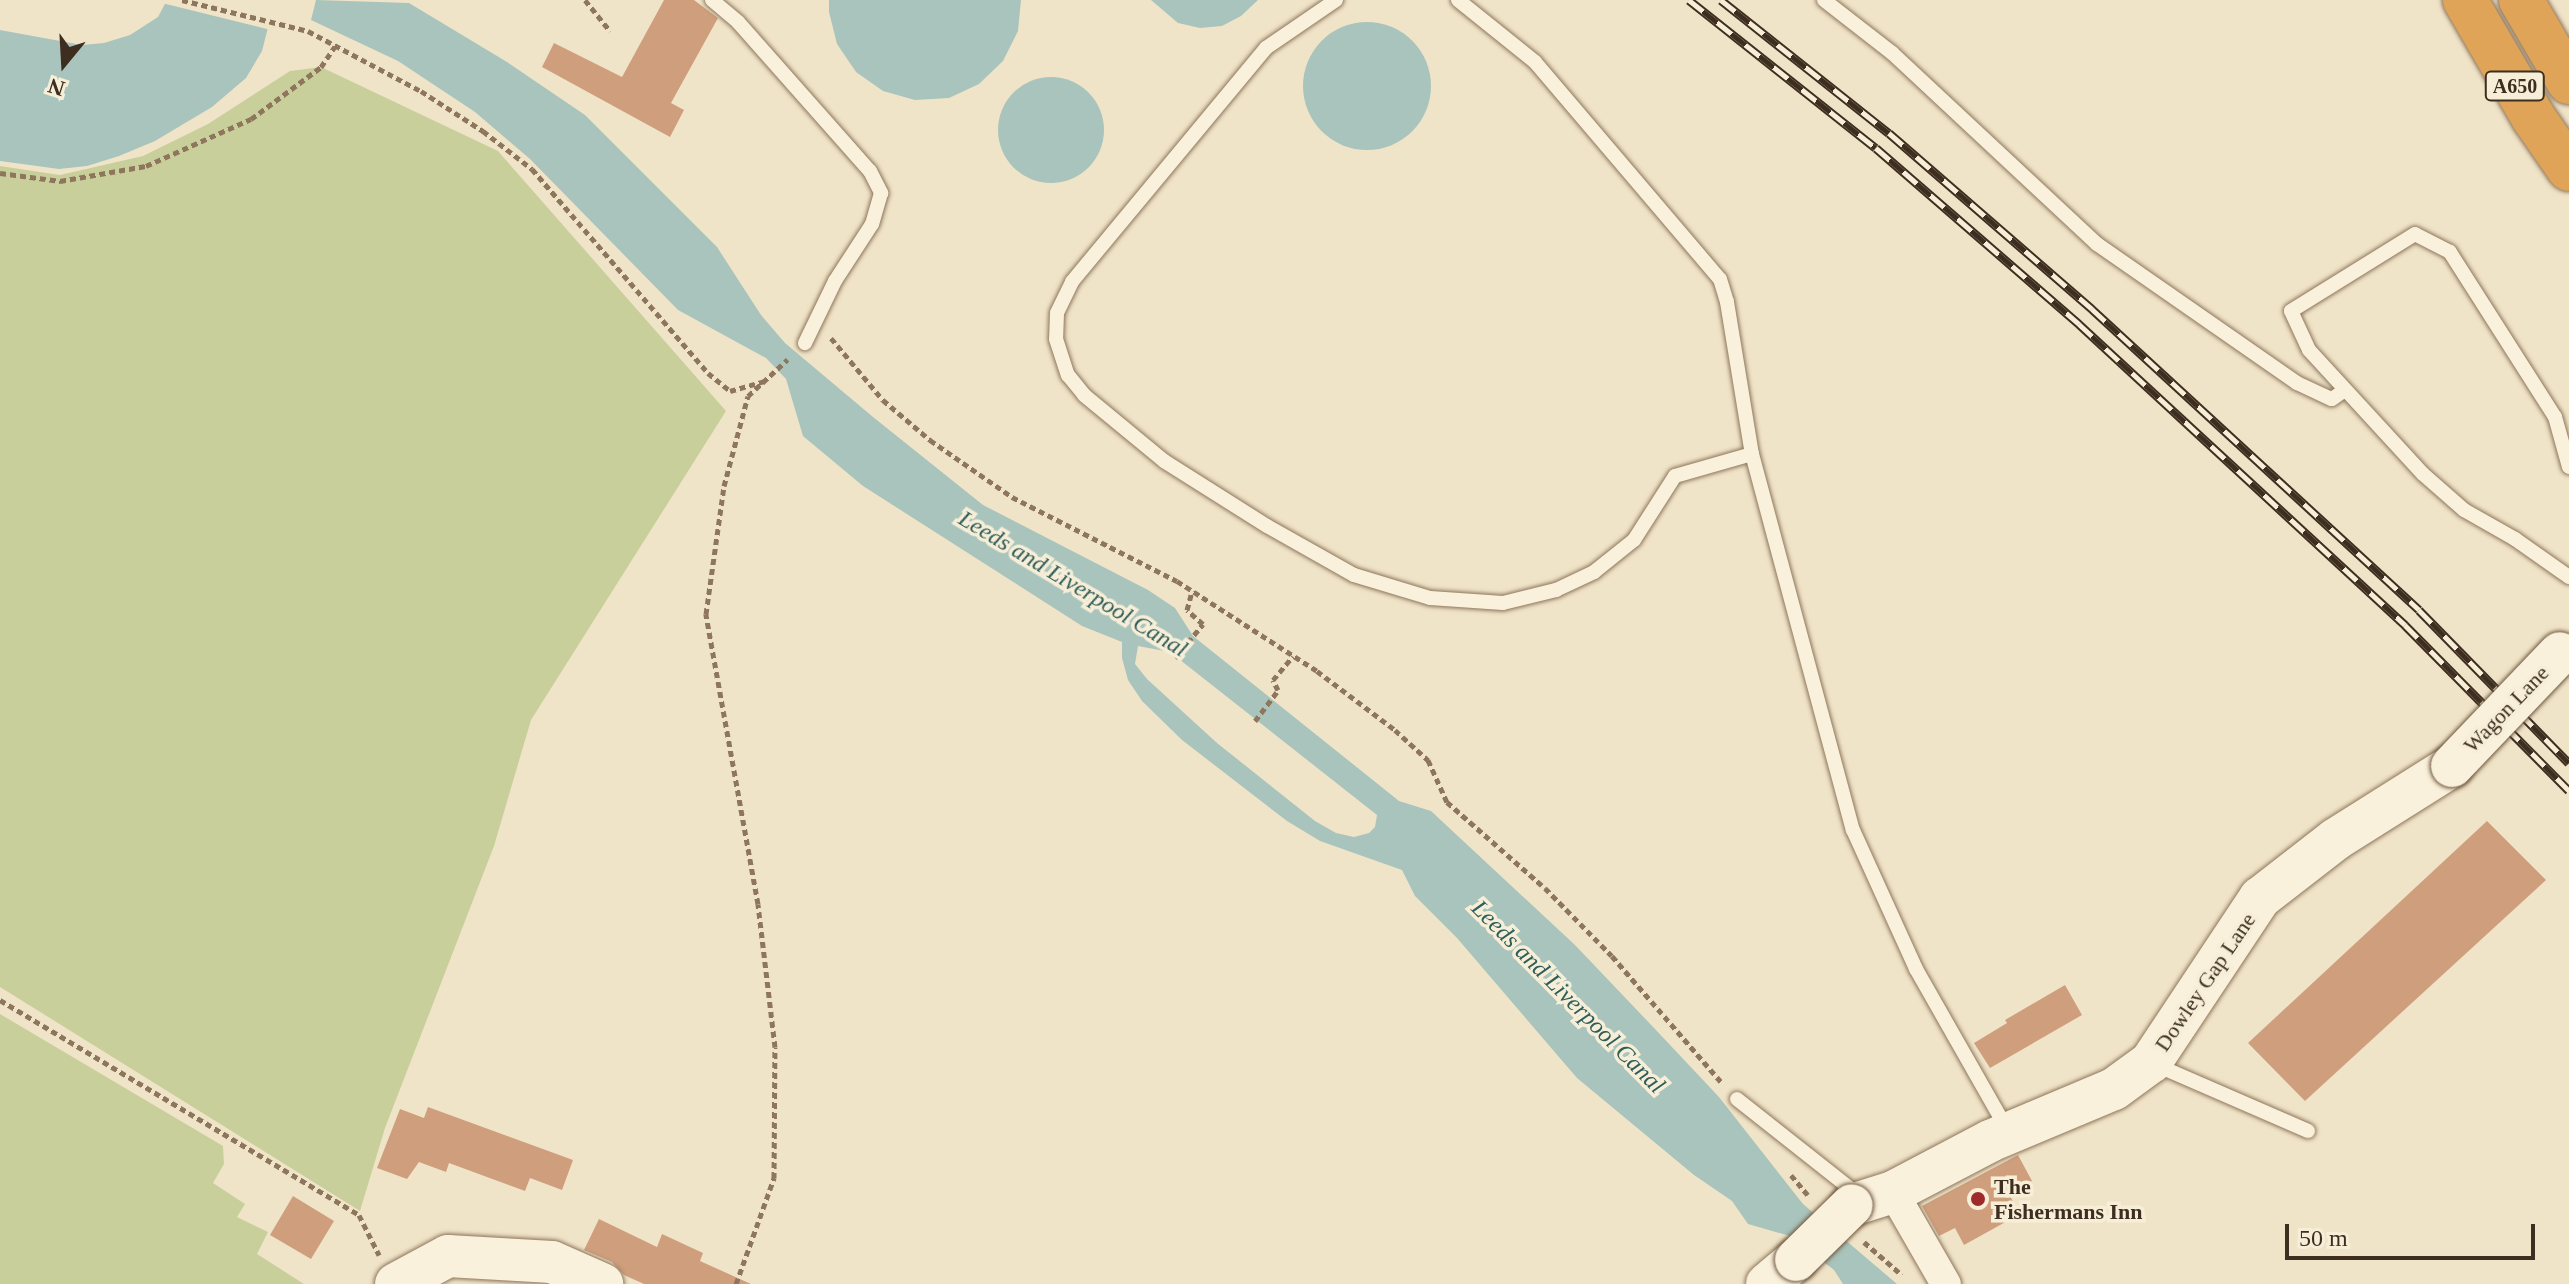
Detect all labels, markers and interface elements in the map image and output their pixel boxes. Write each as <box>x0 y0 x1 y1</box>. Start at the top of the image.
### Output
north arrow <box>24 24 104 104</box>
road number: A650 <box>2483 70 2547 102</box>
text: N <box>45 73 68 102</box>
water label: Leeds and Liverpool Canal <box>953 504 1193 664</box>
street label: Wagon Lane <box>2458 660 2554 758</box>
water label: Leeds and Liverpool Canal <box>1465 894 1671 1100</box>
street label: Dowley Gap Lane <box>2149 908 2261 1056</box>
place label: The Fishermans Inn <box>1994 1173 2143 1224</box>
marker: The Fishermans Inn <box>1969 1190 1987 1208</box>
scale bar <box>2289 1208 2539 1258</box>
text: 50 m <box>2299 1225 2348 1251</box>

